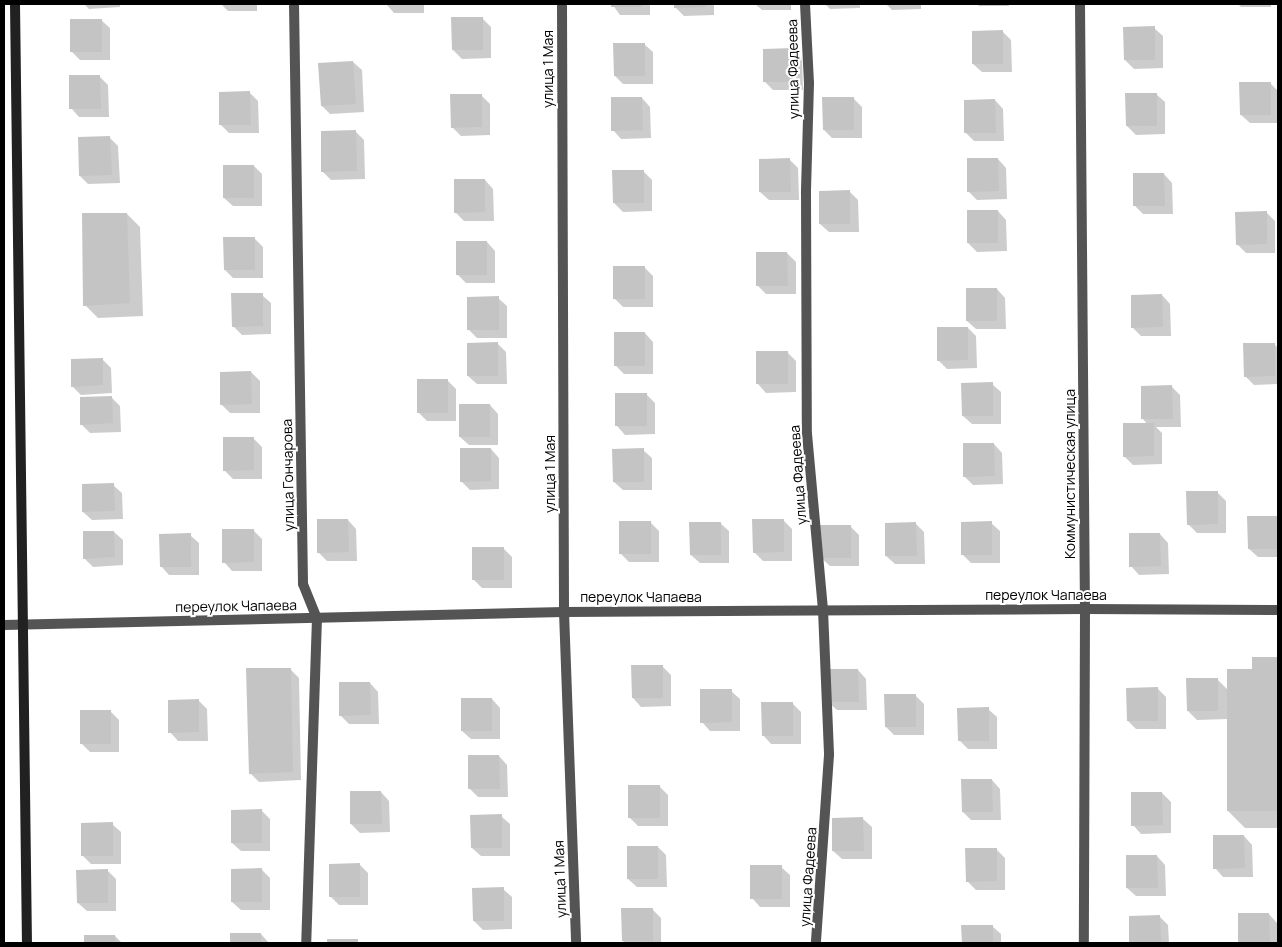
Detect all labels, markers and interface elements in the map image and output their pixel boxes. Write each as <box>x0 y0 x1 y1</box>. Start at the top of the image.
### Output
street label: улица Фадеева <box>784 19 802 119</box>
street label: улица 1 Мая <box>540 30 556 108</box>
street label: Коммунистическая улица <box>1062 389 1078 559</box>
street label: улица Гончарова <box>279 419 297 531</box>
street label: улица Фадеева <box>786 424 810 526</box>
street label: улица 1 Мая <box>542 435 558 513</box>
street label: переулок Чапаева <box>985 587 1107 603</box>
street label: переулок Чапаева <box>580 589 702 605</box>
street label: переулок Чапаева <box>175 597 297 615</box>
street label: улица Фадеева <box>796 826 820 928</box>
street label: улица 1 Мая <box>550 840 570 918</box>

